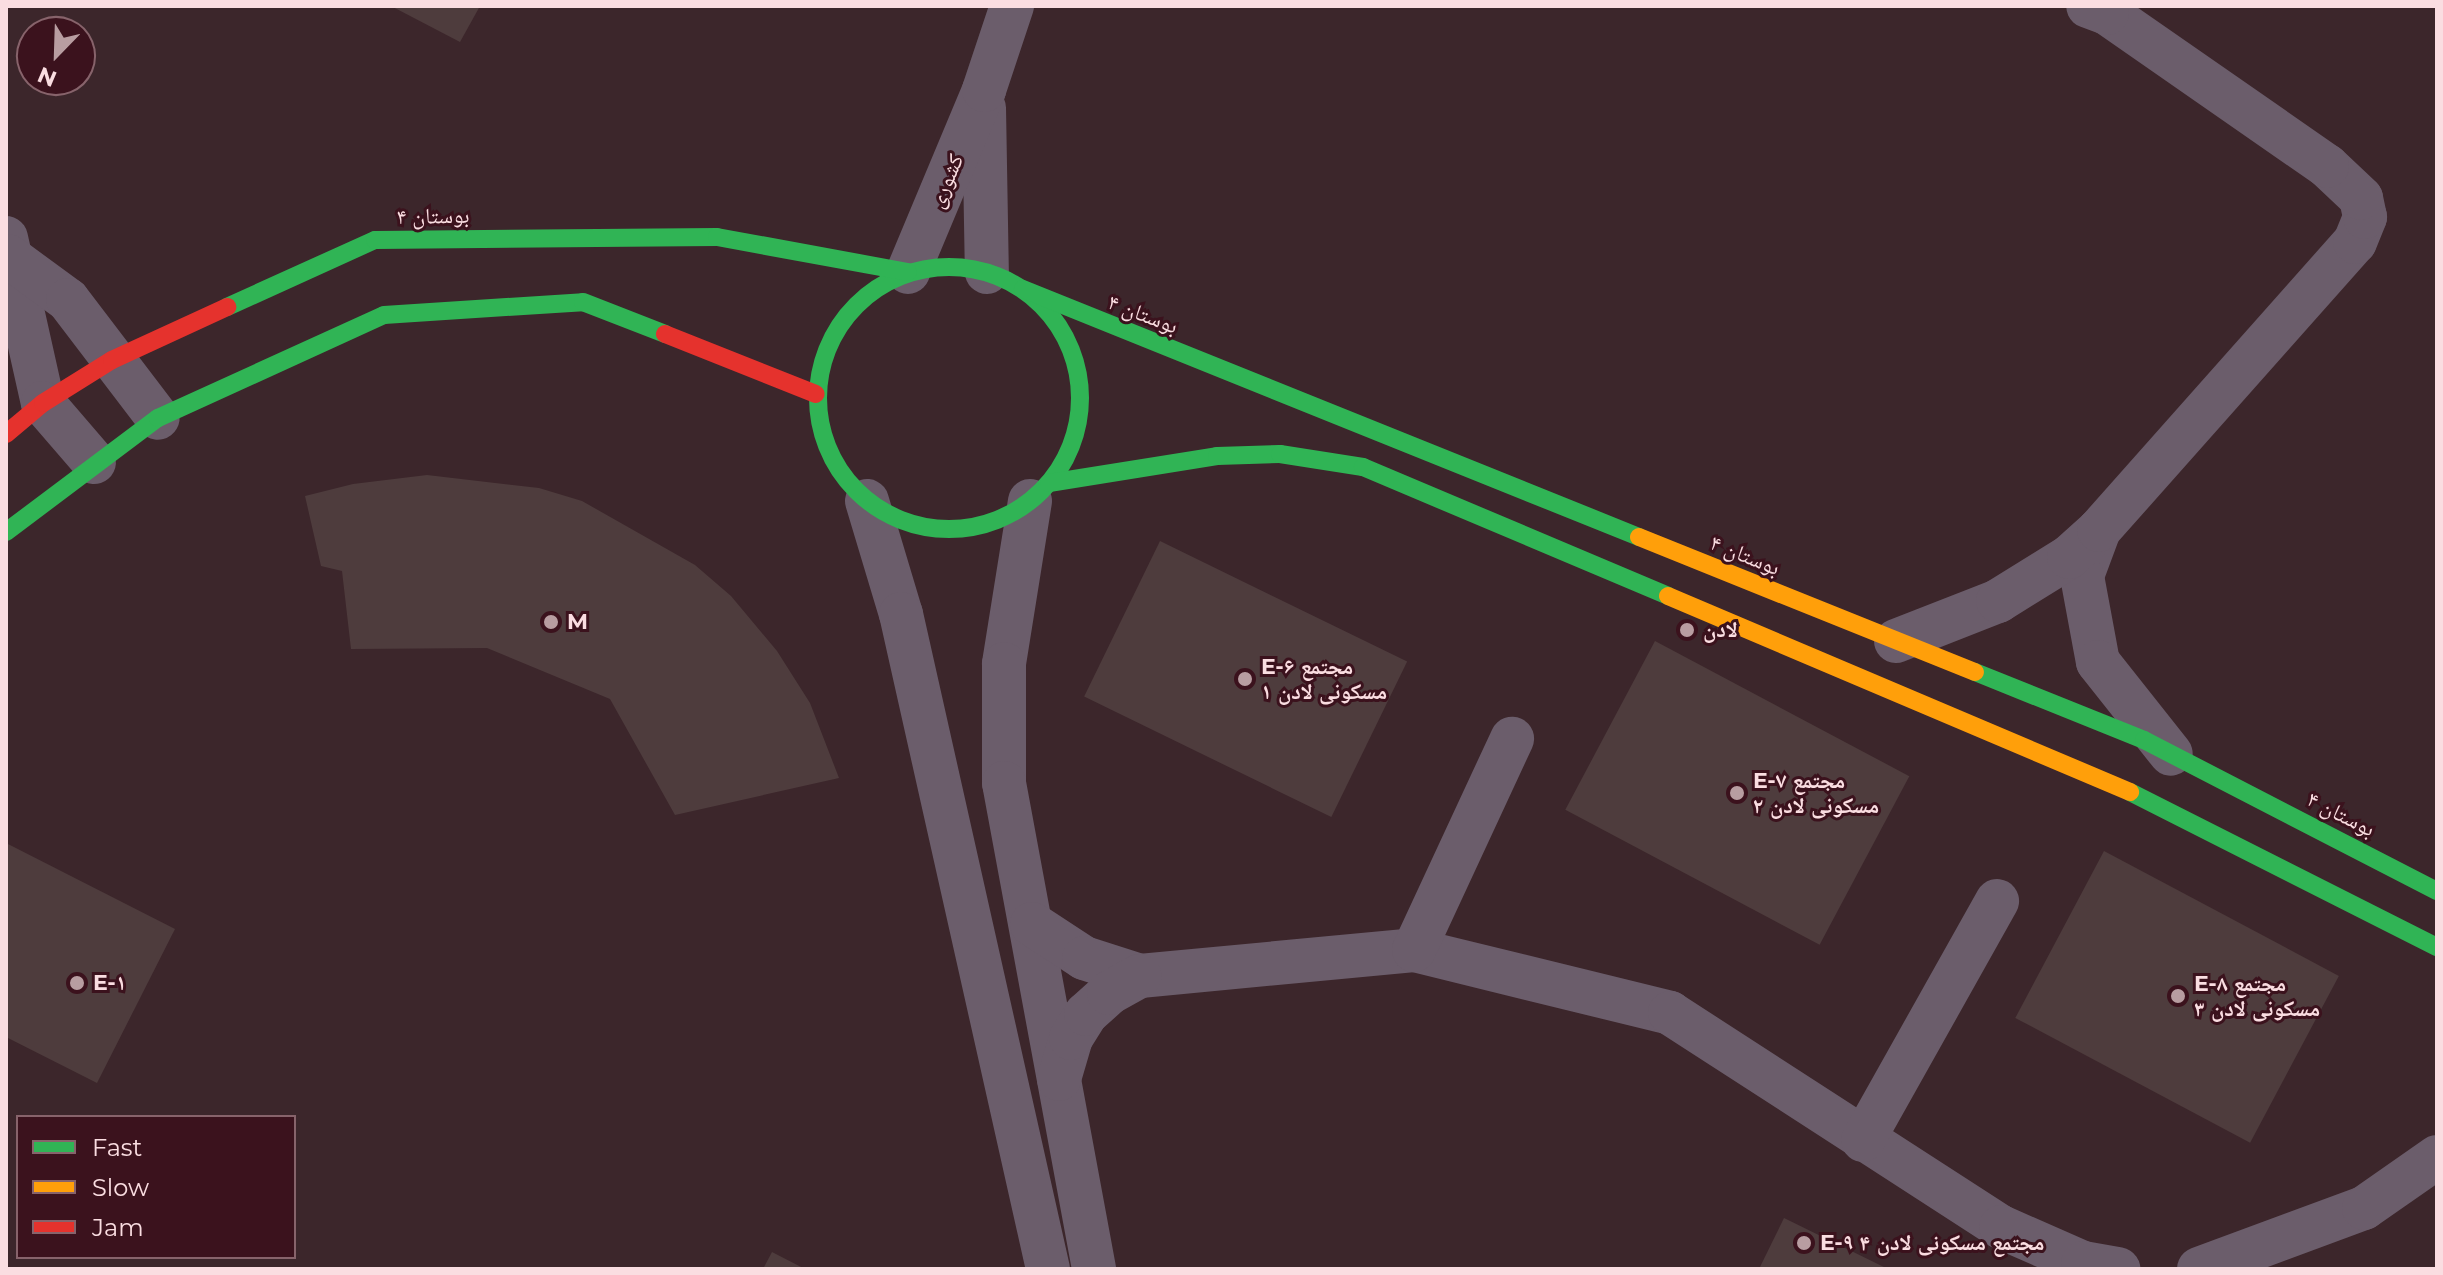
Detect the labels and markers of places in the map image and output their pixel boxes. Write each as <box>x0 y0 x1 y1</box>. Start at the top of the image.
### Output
place label: M <box>567 609 588 635</box>
marker: M <box>542 613 560 631</box>
place label: لادن <box>1703 617 1738 643</box>
marker: لادن <box>1678 621 1696 639</box>
place label: E-۶ مجتمع مسکونی لادن ۱ <box>1261 653 1387 704</box>
marker: E-۶ مجتمع مسکونی لادن ۱ <box>1236 670 1254 688</box>
place label: E-۷ مجتمع مسکونی لادن ۲ <box>1753 767 1879 818</box>
marker: E-۷ مجتمع مسکونی لادن ۲ <box>1728 784 1746 802</box>
place label: E-۱ <box>93 970 127 996</box>
place label: E-۸ مجتمع مسکونی لادن ۳ <box>2194 970 2320 1022</box>
marker: E-۱ <box>68 974 86 992</box>
marker: E-۸ مجتمع مسکونی لادن ۳ <box>2169 987 2187 1005</box>
place label: E-۹ مجتمع مسکونی لادن ۴ <box>1820 1230 2044 1256</box>
marker: E-۹ مجتمع مسکونی لادن ۴ <box>1795 1234 1813 1252</box>

